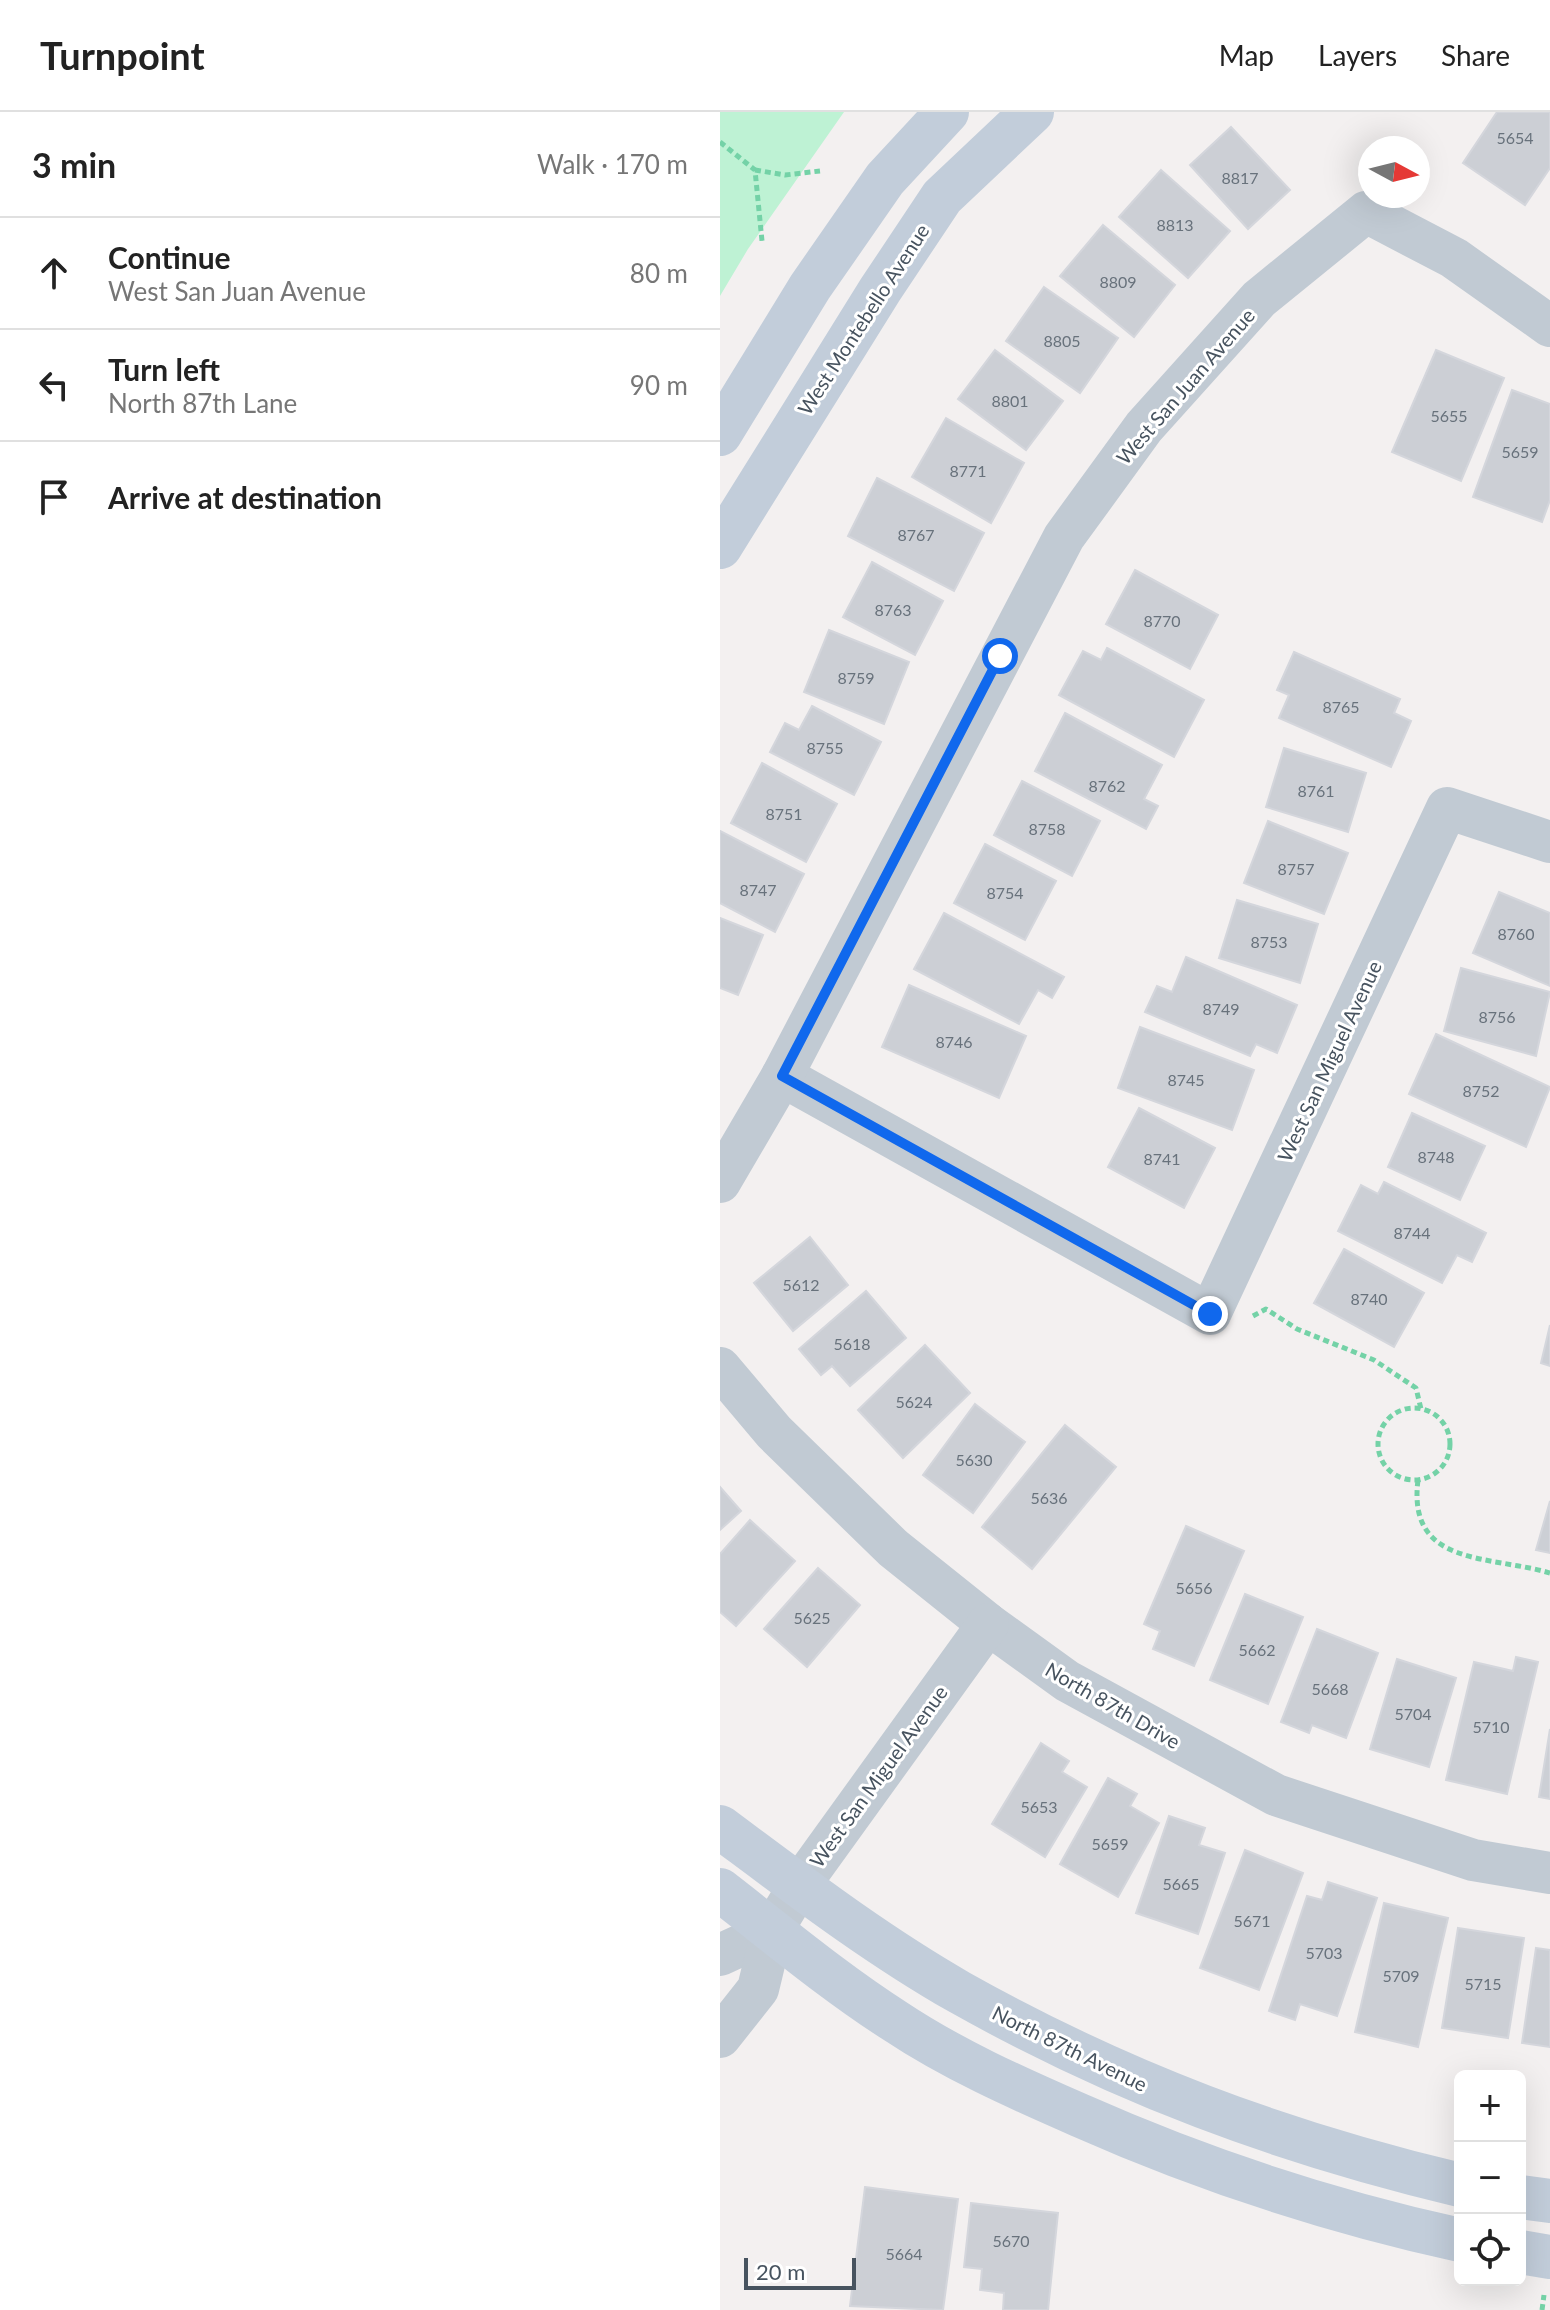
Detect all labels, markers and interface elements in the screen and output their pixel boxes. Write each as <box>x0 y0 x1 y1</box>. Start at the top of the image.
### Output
text: Turnpoint <box>40 32 205 78</box>
text: Map <box>1219 38 1274 72</box>
text: Layers <box>1318 38 1397 72</box>
text: Share <box>1441 38 1510 72</box>
house number: 5654 <box>1496 128 1534 147</box>
north arrow <box>1358 136 1430 208</box>
text: 3 min <box>32 144 116 185</box>
text: Walk · 170 m <box>537 148 688 180</box>
house number: 8817 <box>1221 168 1259 187</box>
house number: 8813 <box>1156 215 1194 234</box>
street label: West Montebello Avenue <box>792 219 934 419</box>
text: Continue <box>108 239 231 275</box>
icon: ahead <box>32 251 76 295</box>
text: 80 m <box>630 257 688 289</box>
house number: 8809 <box>1099 272 1137 291</box>
text: West San Juan Avenue <box>108 275 366 307</box>
street label: West San Juan Avenue <box>1111 303 1259 469</box>
house number: 8805 <box>1043 331 1081 350</box>
text: Turn left <box>108 351 220 387</box>
icon: left <box>32 363 76 407</box>
text: 90 m <box>630 369 688 401</box>
text: North 87th Lane <box>108 387 297 419</box>
house number: 8801 <box>991 391 1029 410</box>
house number: 5655 <box>1430 406 1468 425</box>
house number: 5659 <box>1501 442 1539 461</box>
house number: 8771 <box>949 461 987 480</box>
icon: arrive <box>32 475 76 519</box>
text: Arrive at destination <box>108 479 382 515</box>
house number: 8767 <box>897 525 935 544</box>
house number: 8763 <box>874 600 912 619</box>
house number: 8770 <box>1143 611 1181 630</box>
route start <box>982 638 1018 674</box>
house number: 8759 <box>837 668 875 687</box>
house number: 8765 <box>1322 697 1360 716</box>
house number: 8755 <box>806 738 844 757</box>
house number: 8762 <box>1088 776 1126 795</box>
house number: 8761 <box>1297 781 1335 800</box>
house number: 8751 <box>765 804 803 823</box>
house number: 8758 <box>1028 819 1066 838</box>
house number: 8757 <box>1277 859 1315 878</box>
house number: 8747 <box>739 880 777 899</box>
house number: 8754 <box>986 883 1024 902</box>
house number: 8760 <box>1497 924 1535 943</box>
house number: 8753 <box>1250 932 1288 951</box>
street label: West San Miguel Avenue <box>1272 957 1386 1165</box>
house number: 8749 <box>1202 999 1240 1018</box>
house number: 8756 <box>1478 1007 1516 1026</box>
house number: 8746 <box>935 1032 973 1051</box>
house number: 8745 <box>1167 1070 1205 1089</box>
house number: 8752 <box>1462 1081 1500 1100</box>
house number: 8748 <box>1417 1147 1455 1166</box>
house number: 8741 <box>1143 1149 1181 1168</box>
house number: 8744 <box>1393 1223 1431 1242</box>
house number: 5612 <box>782 1275 820 1294</box>
house number: 8740 <box>1350 1289 1388 1308</box>
route end <box>1192 1296 1228 1332</box>
house number: 5618 <box>833 1334 871 1353</box>
house number: 5624 <box>895 1392 933 1411</box>
house number: 5630 <box>955 1450 993 1469</box>
house number: 5636 <box>1030 1488 1068 1507</box>
house number: 5656 <box>1175 1578 1213 1597</box>
house number: 5625 <box>793 1608 831 1627</box>
house number: 5662 <box>1238 1640 1276 1659</box>
street label: North 87th Drive <box>1041 1657 1185 1753</box>
house number: 5668 <box>1311 1679 1349 1698</box>
street label: West San Miguel Avenue <box>804 1680 952 1872</box>
house number: 5704 <box>1394 1704 1432 1723</box>
house number: 5710 <box>1472 1717 1510 1736</box>
house number: 5653 <box>1020 1797 1058 1816</box>
house number: 5659 <box>1091 1834 1129 1853</box>
house number: 5665 <box>1162 1874 1200 1893</box>
house number: 5671 <box>1233 1911 1271 1930</box>
house number: 5703 <box>1305 1943 1343 1962</box>
house number: 5709 <box>1382 1966 1420 1985</box>
house number: 5715 <box>1464 1974 1502 1993</box>
street label: North 87th Avenue <box>989 2000 1151 2096</box>
map controls <box>1454 2070 1526 2286</box>
button: + <box>1454 2070 1526 2142</box>
button: − <box>1454 2142 1526 2214</box>
button: locate <box>1454 2214 1526 2286</box>
house number: 5670 <box>992 2231 1030 2250</box>
house number: 5664 <box>885 2244 923 2263</box>
scale bar <box>744 2254 856 2290</box>
text: 20 m <box>756 2258 805 2285</box>

